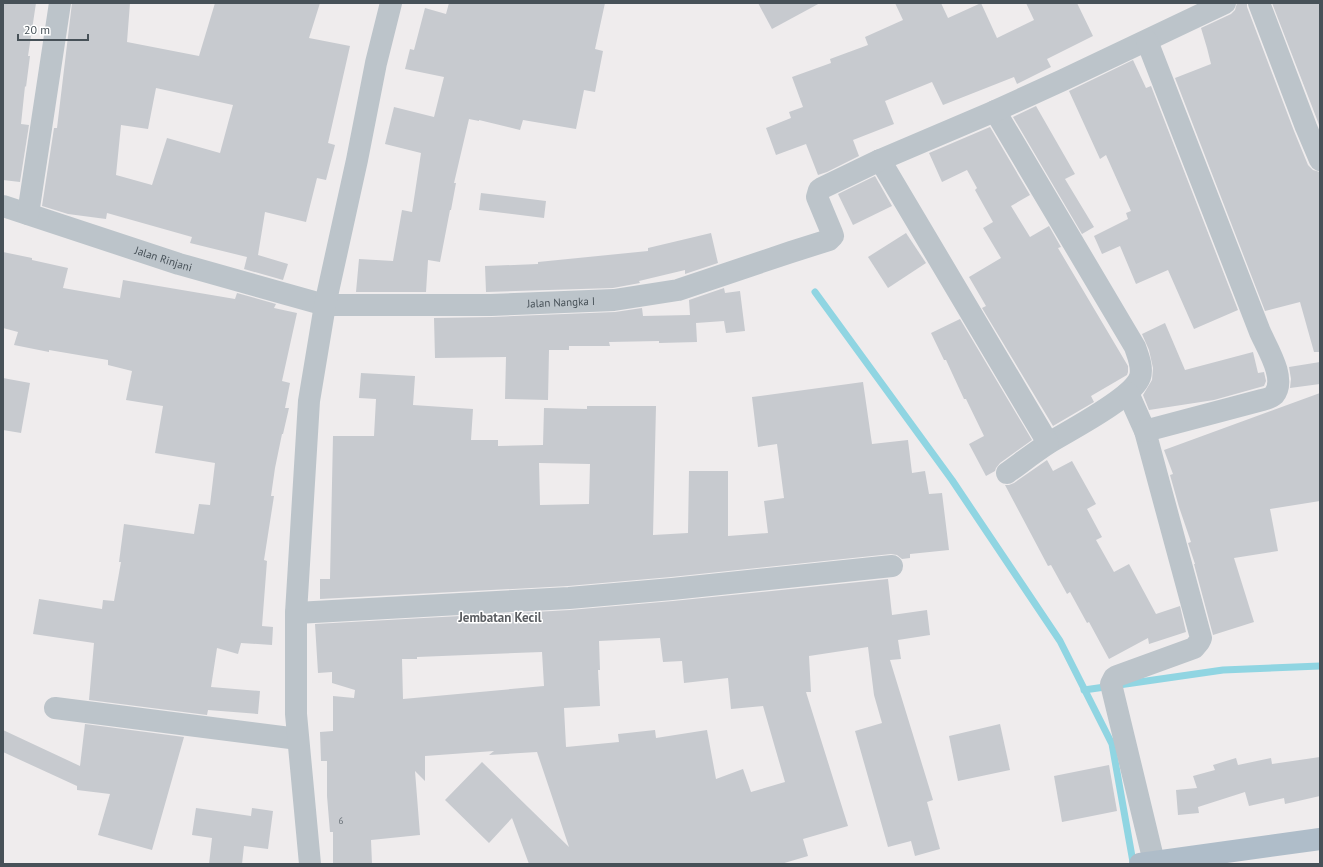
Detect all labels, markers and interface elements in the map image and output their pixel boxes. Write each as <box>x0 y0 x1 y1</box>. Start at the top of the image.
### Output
scale bar <box>18 16 88 42</box>
text: 20 m <box>24 22 50 37</box>
street label: Jalan Rinjani <box>132 243 194 274</box>
street label: Jalan Nangka I <box>526 294 595 311</box>
district label: Jembatan Kecil <box>457 609 542 626</box>
house number: 6 <box>339 815 344 826</box>

